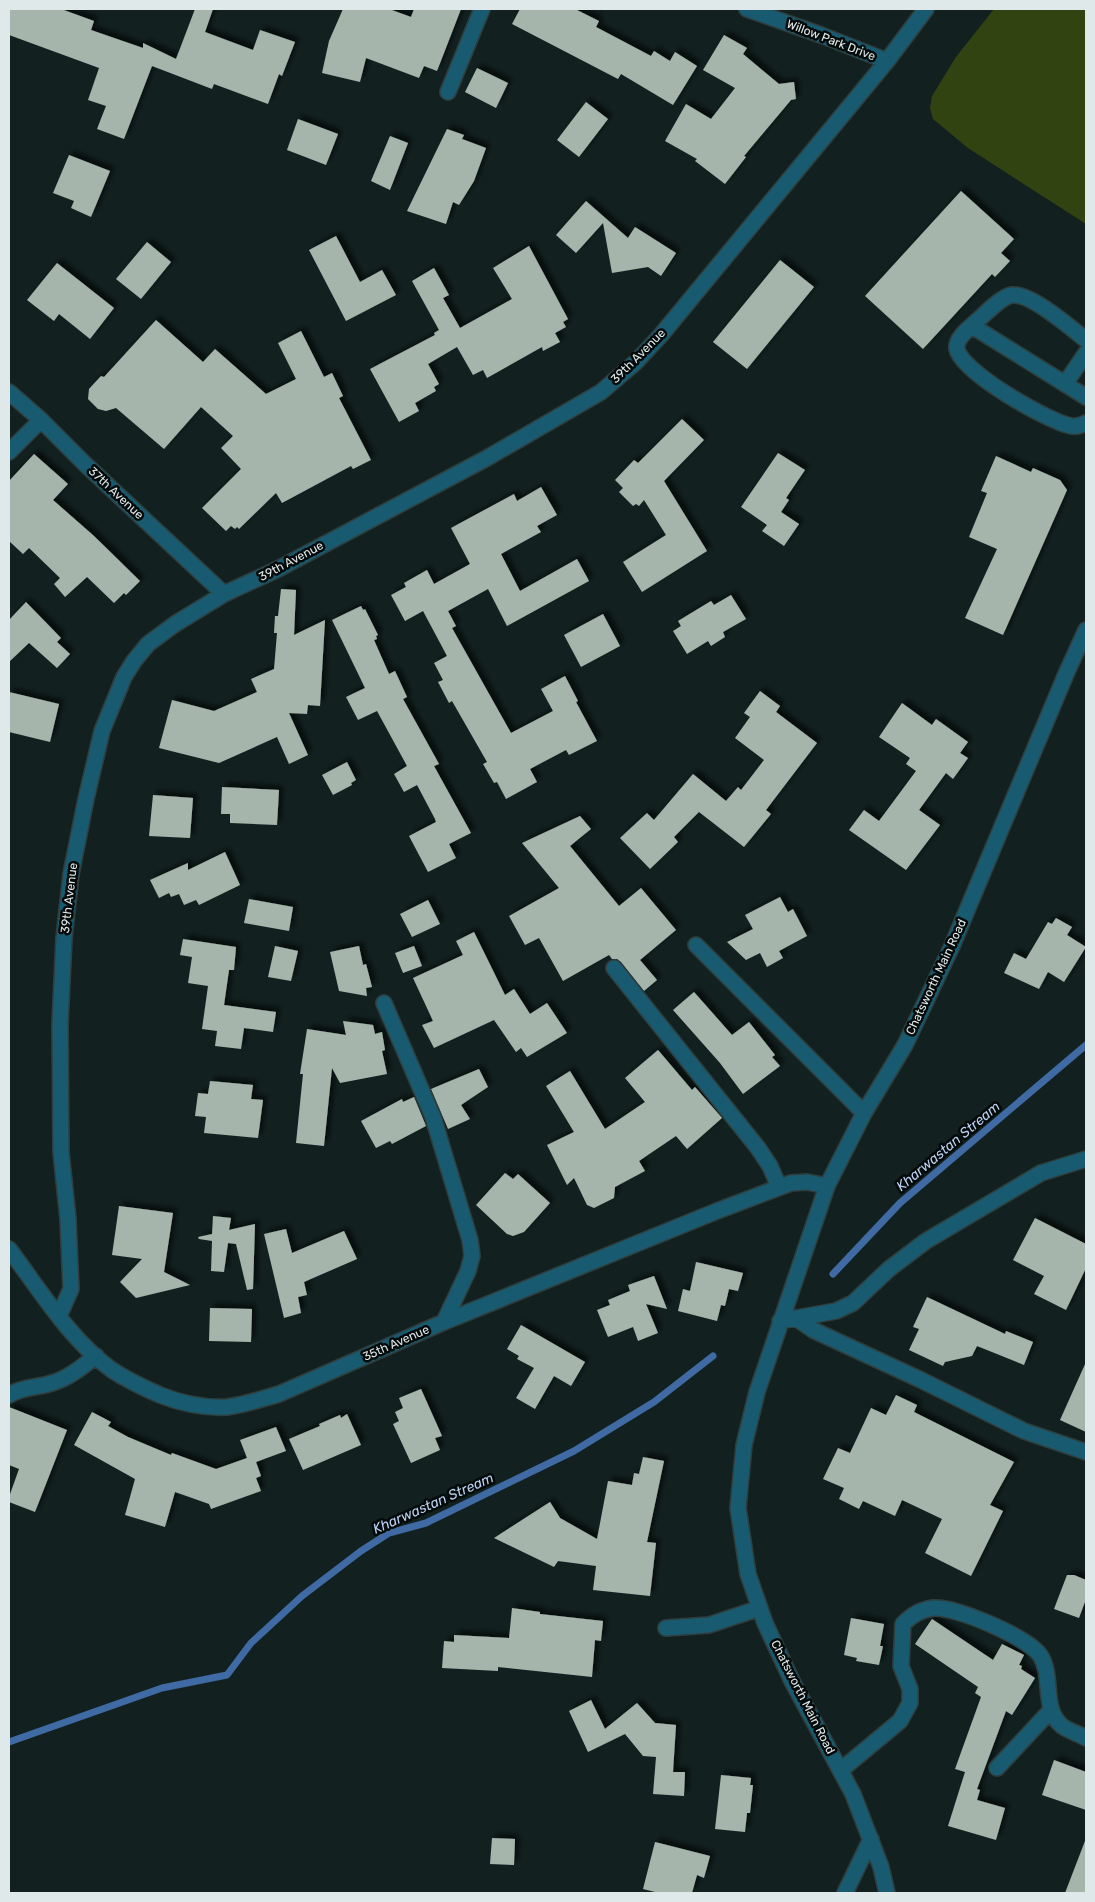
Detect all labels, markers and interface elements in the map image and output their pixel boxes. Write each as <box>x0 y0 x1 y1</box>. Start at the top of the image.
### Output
street label: Willow Park Drive <box>785 17 878 63</box>
street label: 39th Avenue <box>608 326 668 386</box>
street label: 37th Avenue <box>86 464 147 522</box>
street label: 39th Avenue <box>256 538 326 584</box>
street label: 39th Avenue <box>58 862 80 934</box>
street label: Chatsworth Main Road <box>903 917 969 1037</box>
water label: Kharwastan Stream <box>893 1098 1004 1195</box>
street label: 35th Avenue <box>361 1322 432 1364</box>
water label: Kharwastan Stream <box>370 1469 496 1538</box>
street label: Chatsworth Main Road <box>768 1638 838 1756</box>

